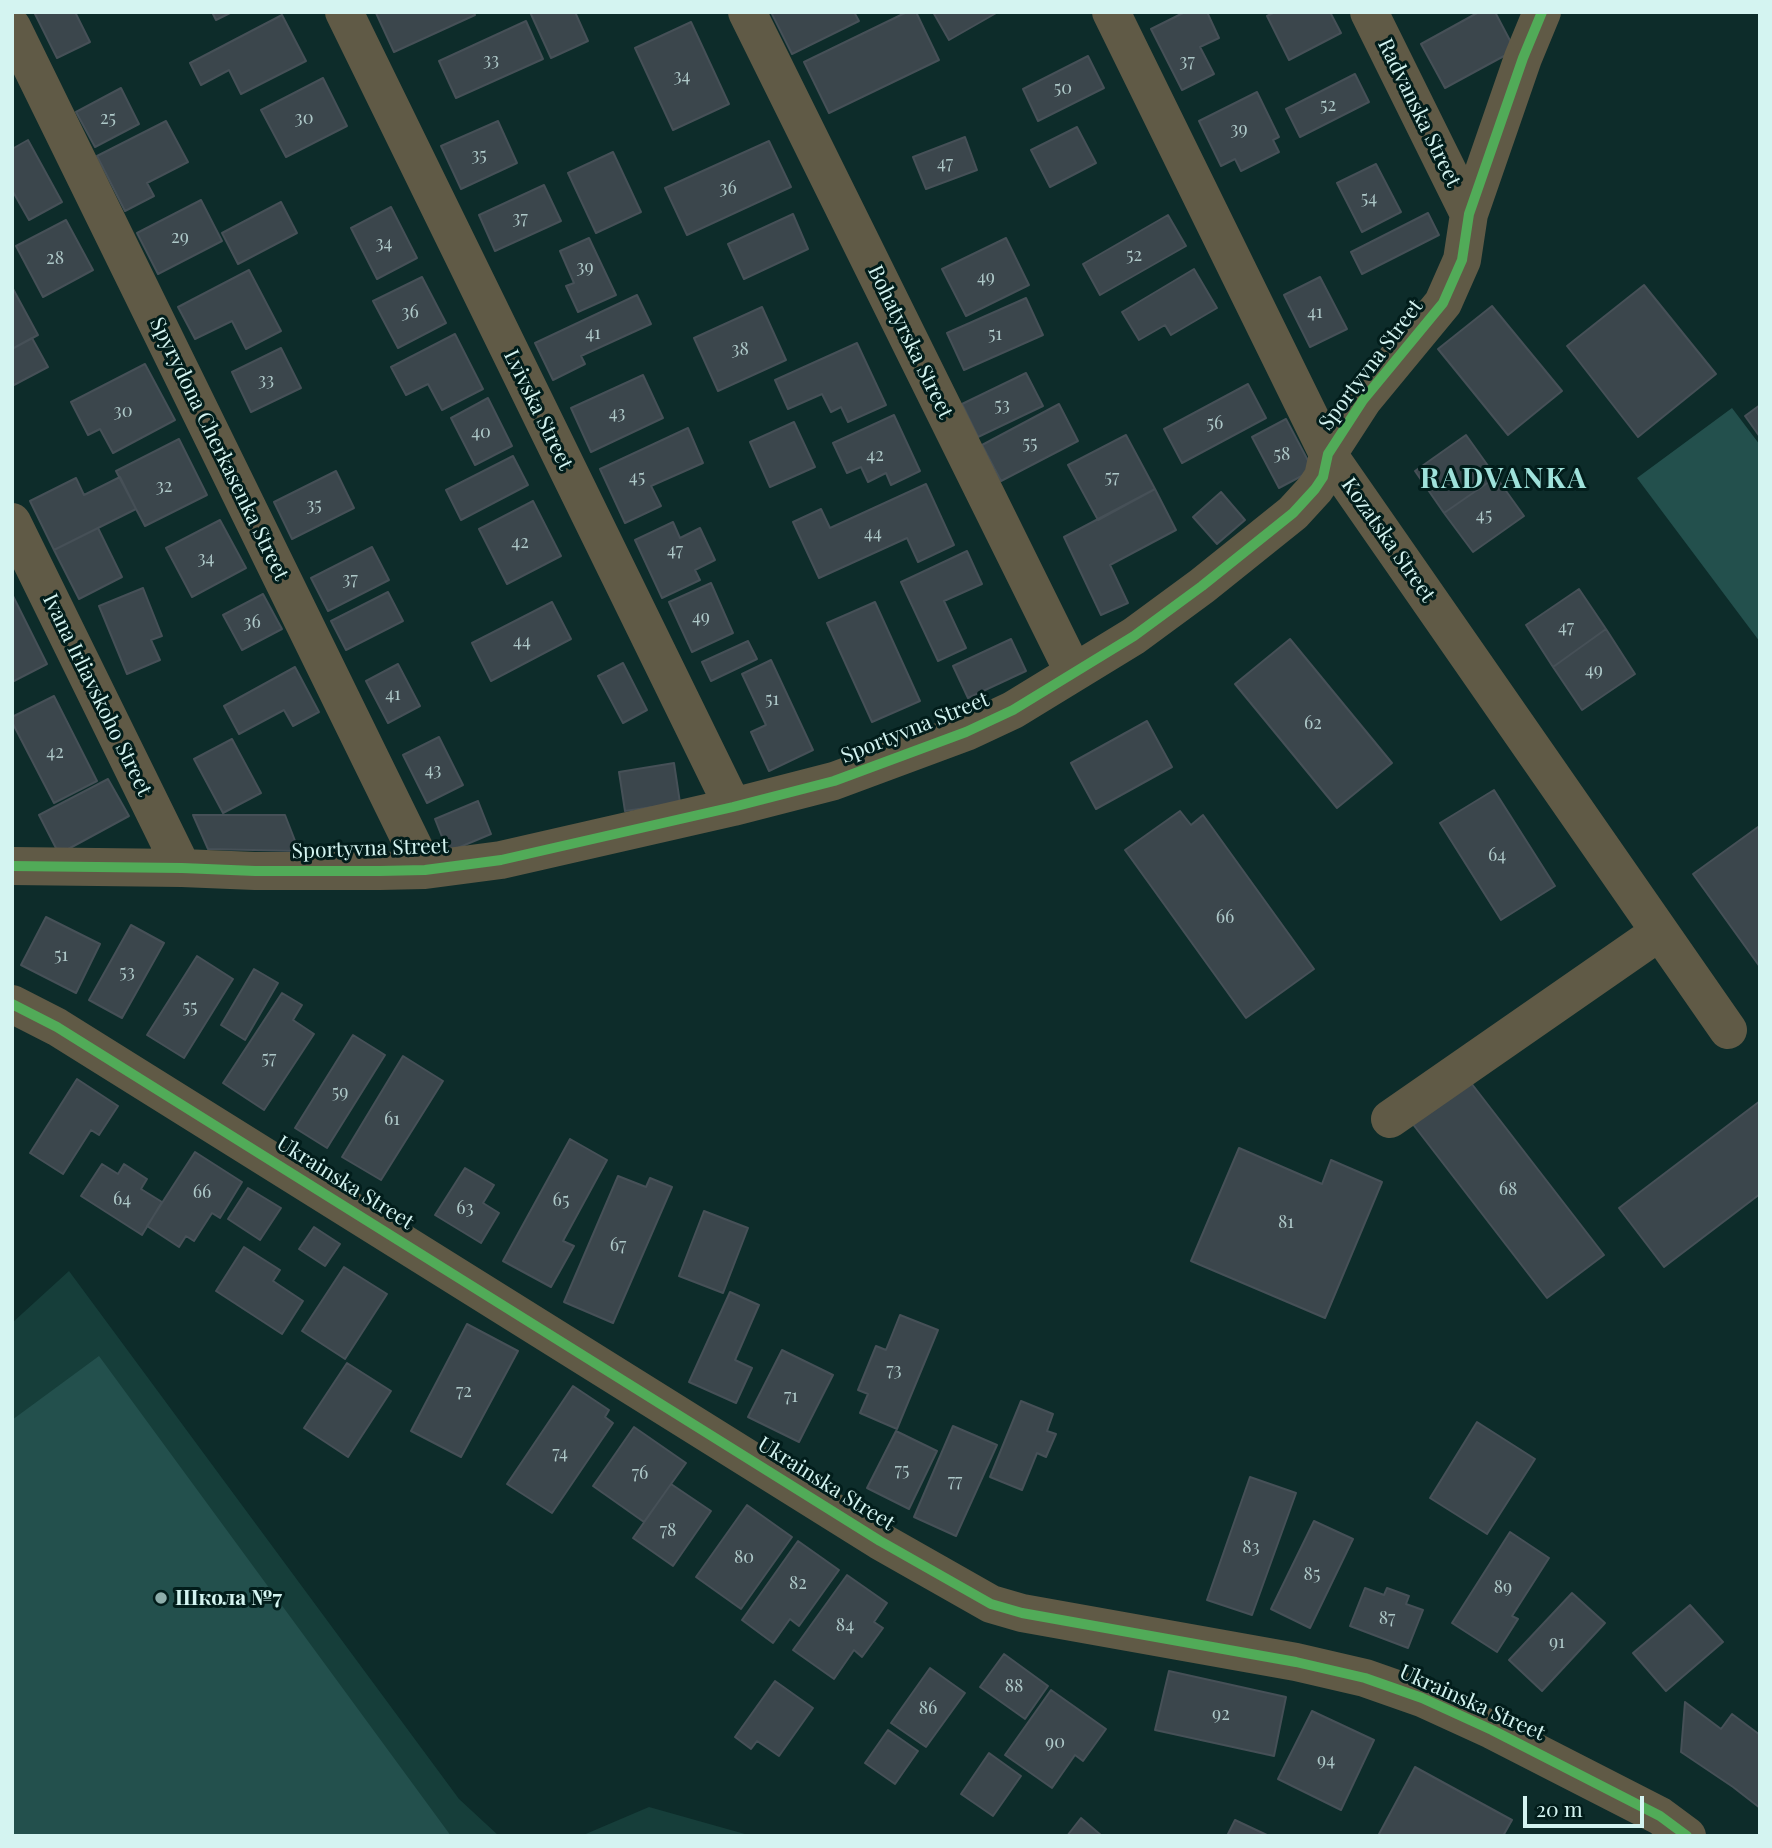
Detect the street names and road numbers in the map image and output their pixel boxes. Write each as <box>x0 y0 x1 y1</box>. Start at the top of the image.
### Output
street label: Radvanska Street <box>1372 35 1466 191</box>
street label: Bohatyrska Street <box>862 261 958 423</box>
street label: Sportyvna Street <box>1314 295 1428 435</box>
street label: Spyrydona Cherkasenka Street <box>144 313 294 585</box>
street label: Lvivska Street <box>498 346 578 474</box>
street label: Kozatska Street <box>1336 473 1440 607</box>
street label: Ivana Irliavskoho Street <box>37 590 157 800</box>
street label: Sportyvna Street <box>837 687 993 769</box>
street label: Sportyvna Street <box>291 834 449 864</box>
street label: Ukrainska Street <box>272 1131 418 1235</box>
street label: Ukrainska Street <box>753 1432 899 1536</box>
street label: Ukrainska Street <box>1395 1660 1549 1746</box>

